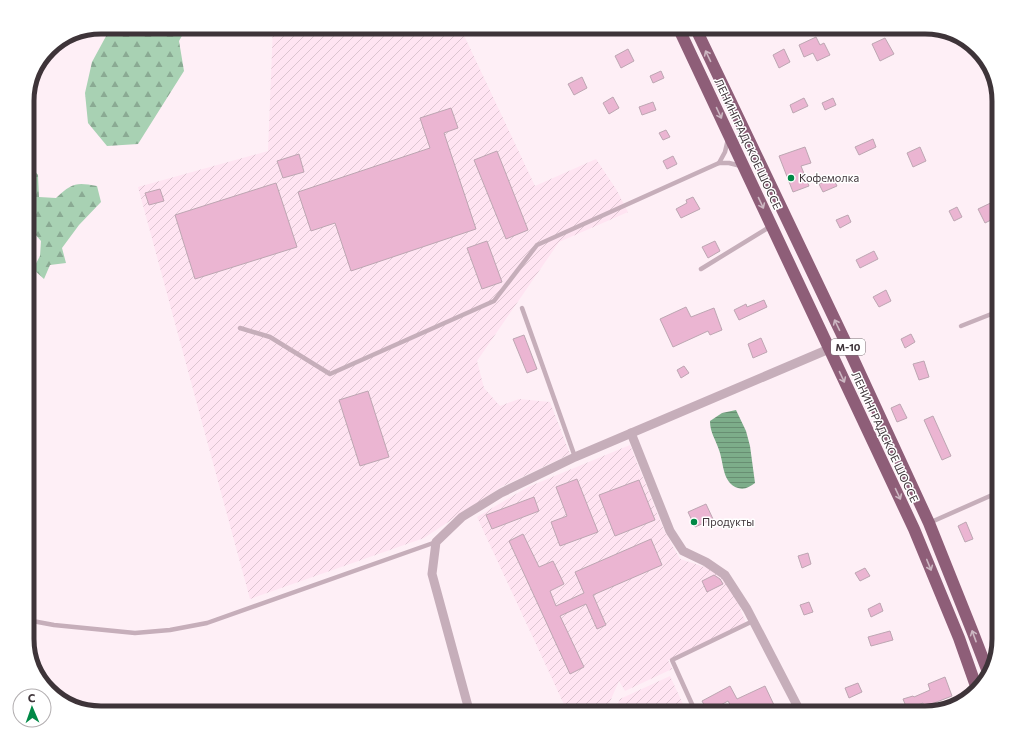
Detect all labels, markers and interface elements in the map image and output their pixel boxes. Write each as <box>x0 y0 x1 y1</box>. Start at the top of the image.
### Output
one-way arrow <box>704 50 712 62</box>
street label: ЛЕНИНГРАДСКОЕ ШОССЕ <box>712 76 784 211</box>
one-way arrow <box>716 106 723 118</box>
place label: Кофемолка <box>799 171 859 184</box>
marker: Кофемолка <box>786 173 796 183</box>
one-way arrow <box>758 197 765 209</box>
one-way arrow <box>833 319 840 331</box>
road number: М-10 <box>831 339 865 355</box>
street label: ЛЕНИНГРАДСКОЕ ШОССЕ <box>849 369 921 504</box>
one-way arrow <box>839 370 846 382</box>
one-way arrow <box>895 488 902 500</box>
place label: Продукты <box>702 515 754 528</box>
marker: Продукты <box>689 517 699 527</box>
one-way arrow <box>926 559 934 571</box>
one-way arrow <box>970 630 978 642</box>
north arrow <box>12 688 52 728</box>
text: С <box>28 691 36 704</box>

